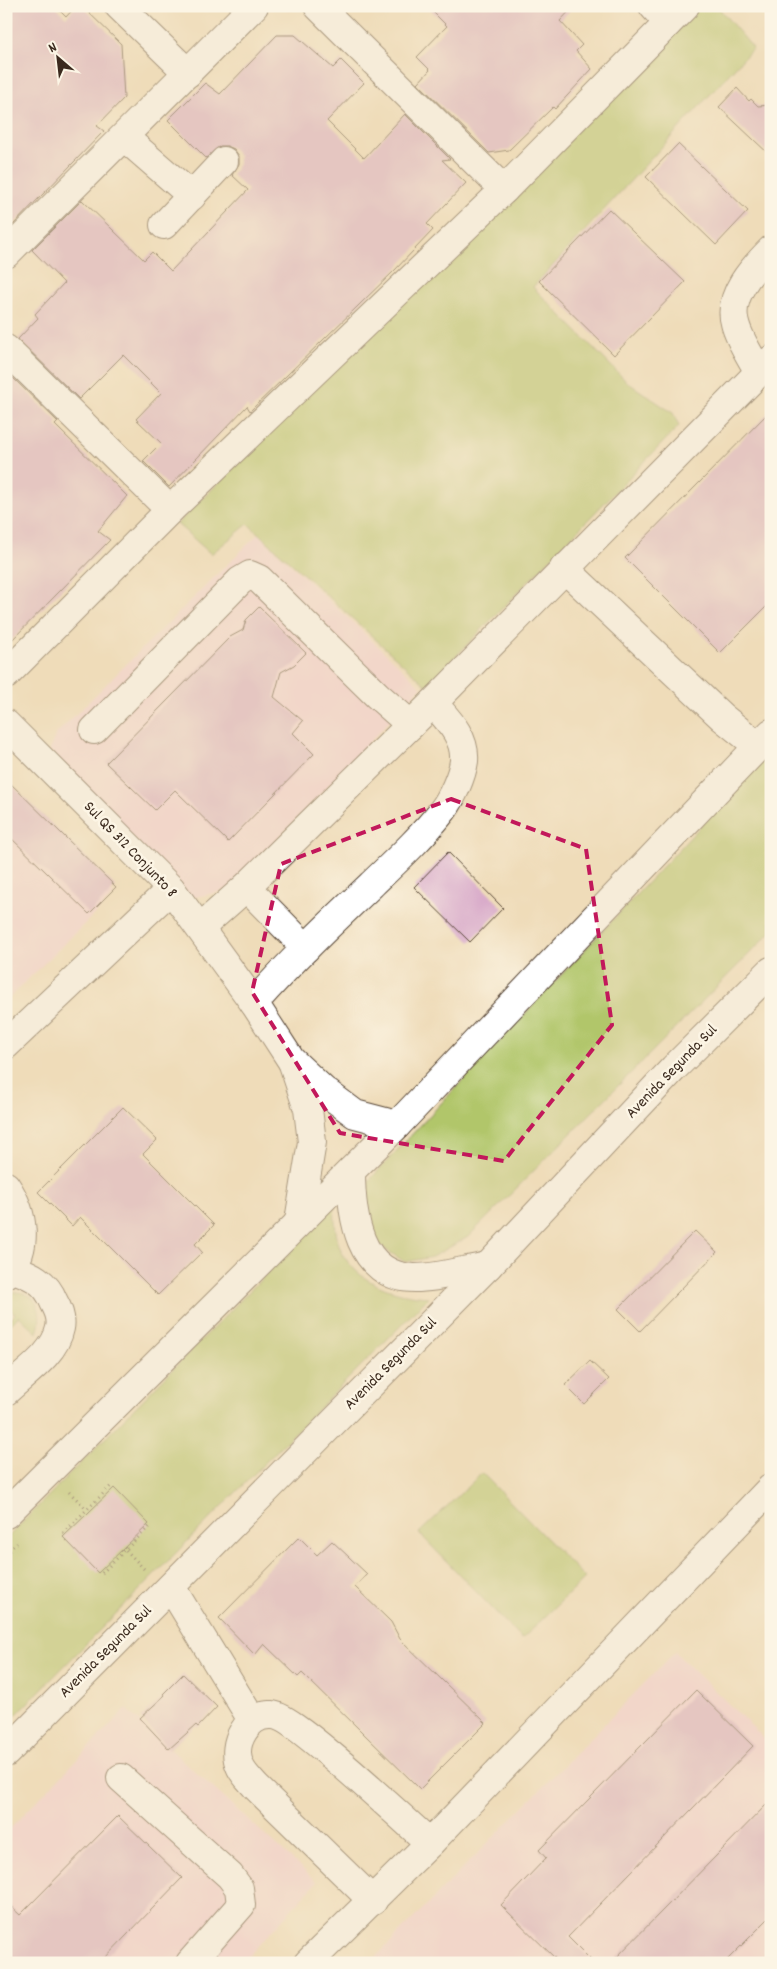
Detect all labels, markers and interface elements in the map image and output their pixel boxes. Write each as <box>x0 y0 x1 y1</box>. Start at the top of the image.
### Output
north arrow <box>32 32 82 82</box>
text: N <box>45 38 61 59</box>
street label: Sul QS 312 Conjunto 8 <box>78 796 182 904</box>
street label: Avenida Segunda Sul <box>621 1020 723 1124</box>
street label: Avenida Segunda Sul <box>339 1312 443 1416</box>
street label: Avenida Segunda Sul <box>54 1600 158 1704</box>

